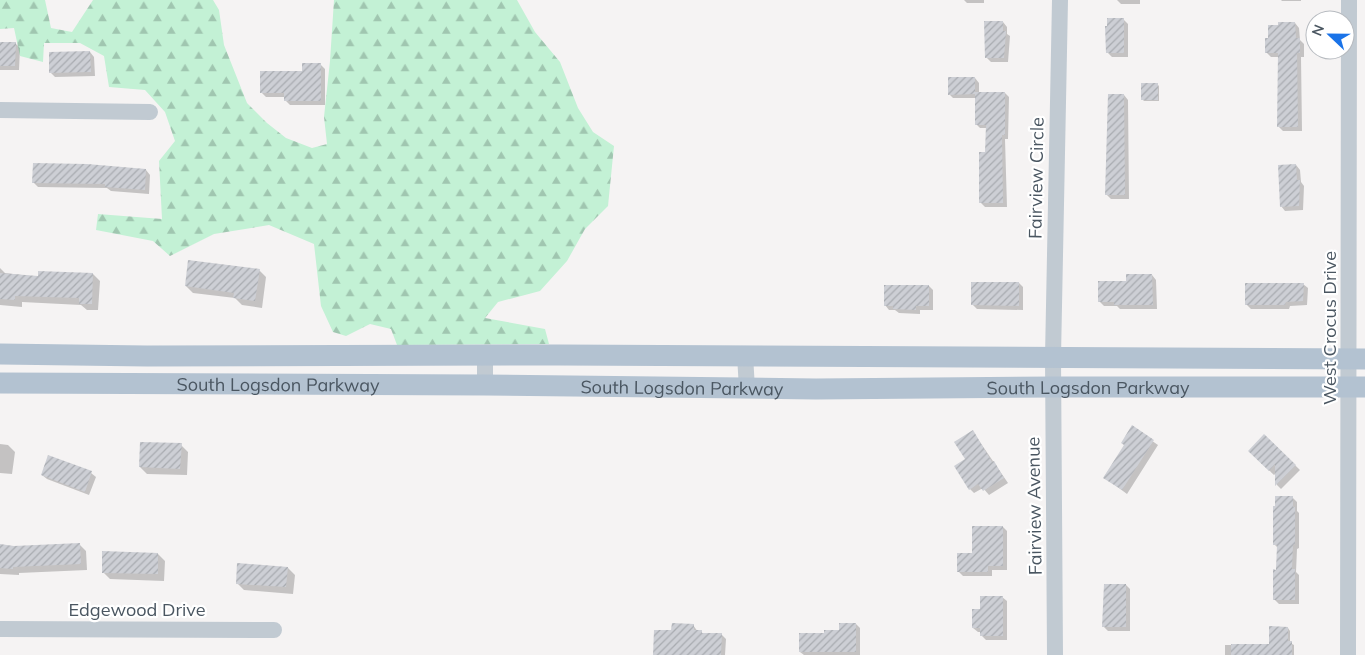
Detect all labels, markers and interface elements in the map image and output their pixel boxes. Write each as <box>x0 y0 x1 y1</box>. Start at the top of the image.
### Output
north arrow <box>1305 10 1355 60</box>
text: N <box>1308 22 1328 38</box>
street label: Fairview Circle <box>1023 117 1049 239</box>
street label: West Crocus Drive <box>1318 251 1341 405</box>
street label: South Logsdon Parkway <box>176 372 380 396</box>
street label: South Logsdon Parkway <box>580 375 784 400</box>
street label: South Logsdon Parkway <box>986 376 1190 399</box>
street label: Fairview Avenue <box>1021 437 1047 575</box>
street label: Edgewood Drive <box>69 598 205 621</box>

